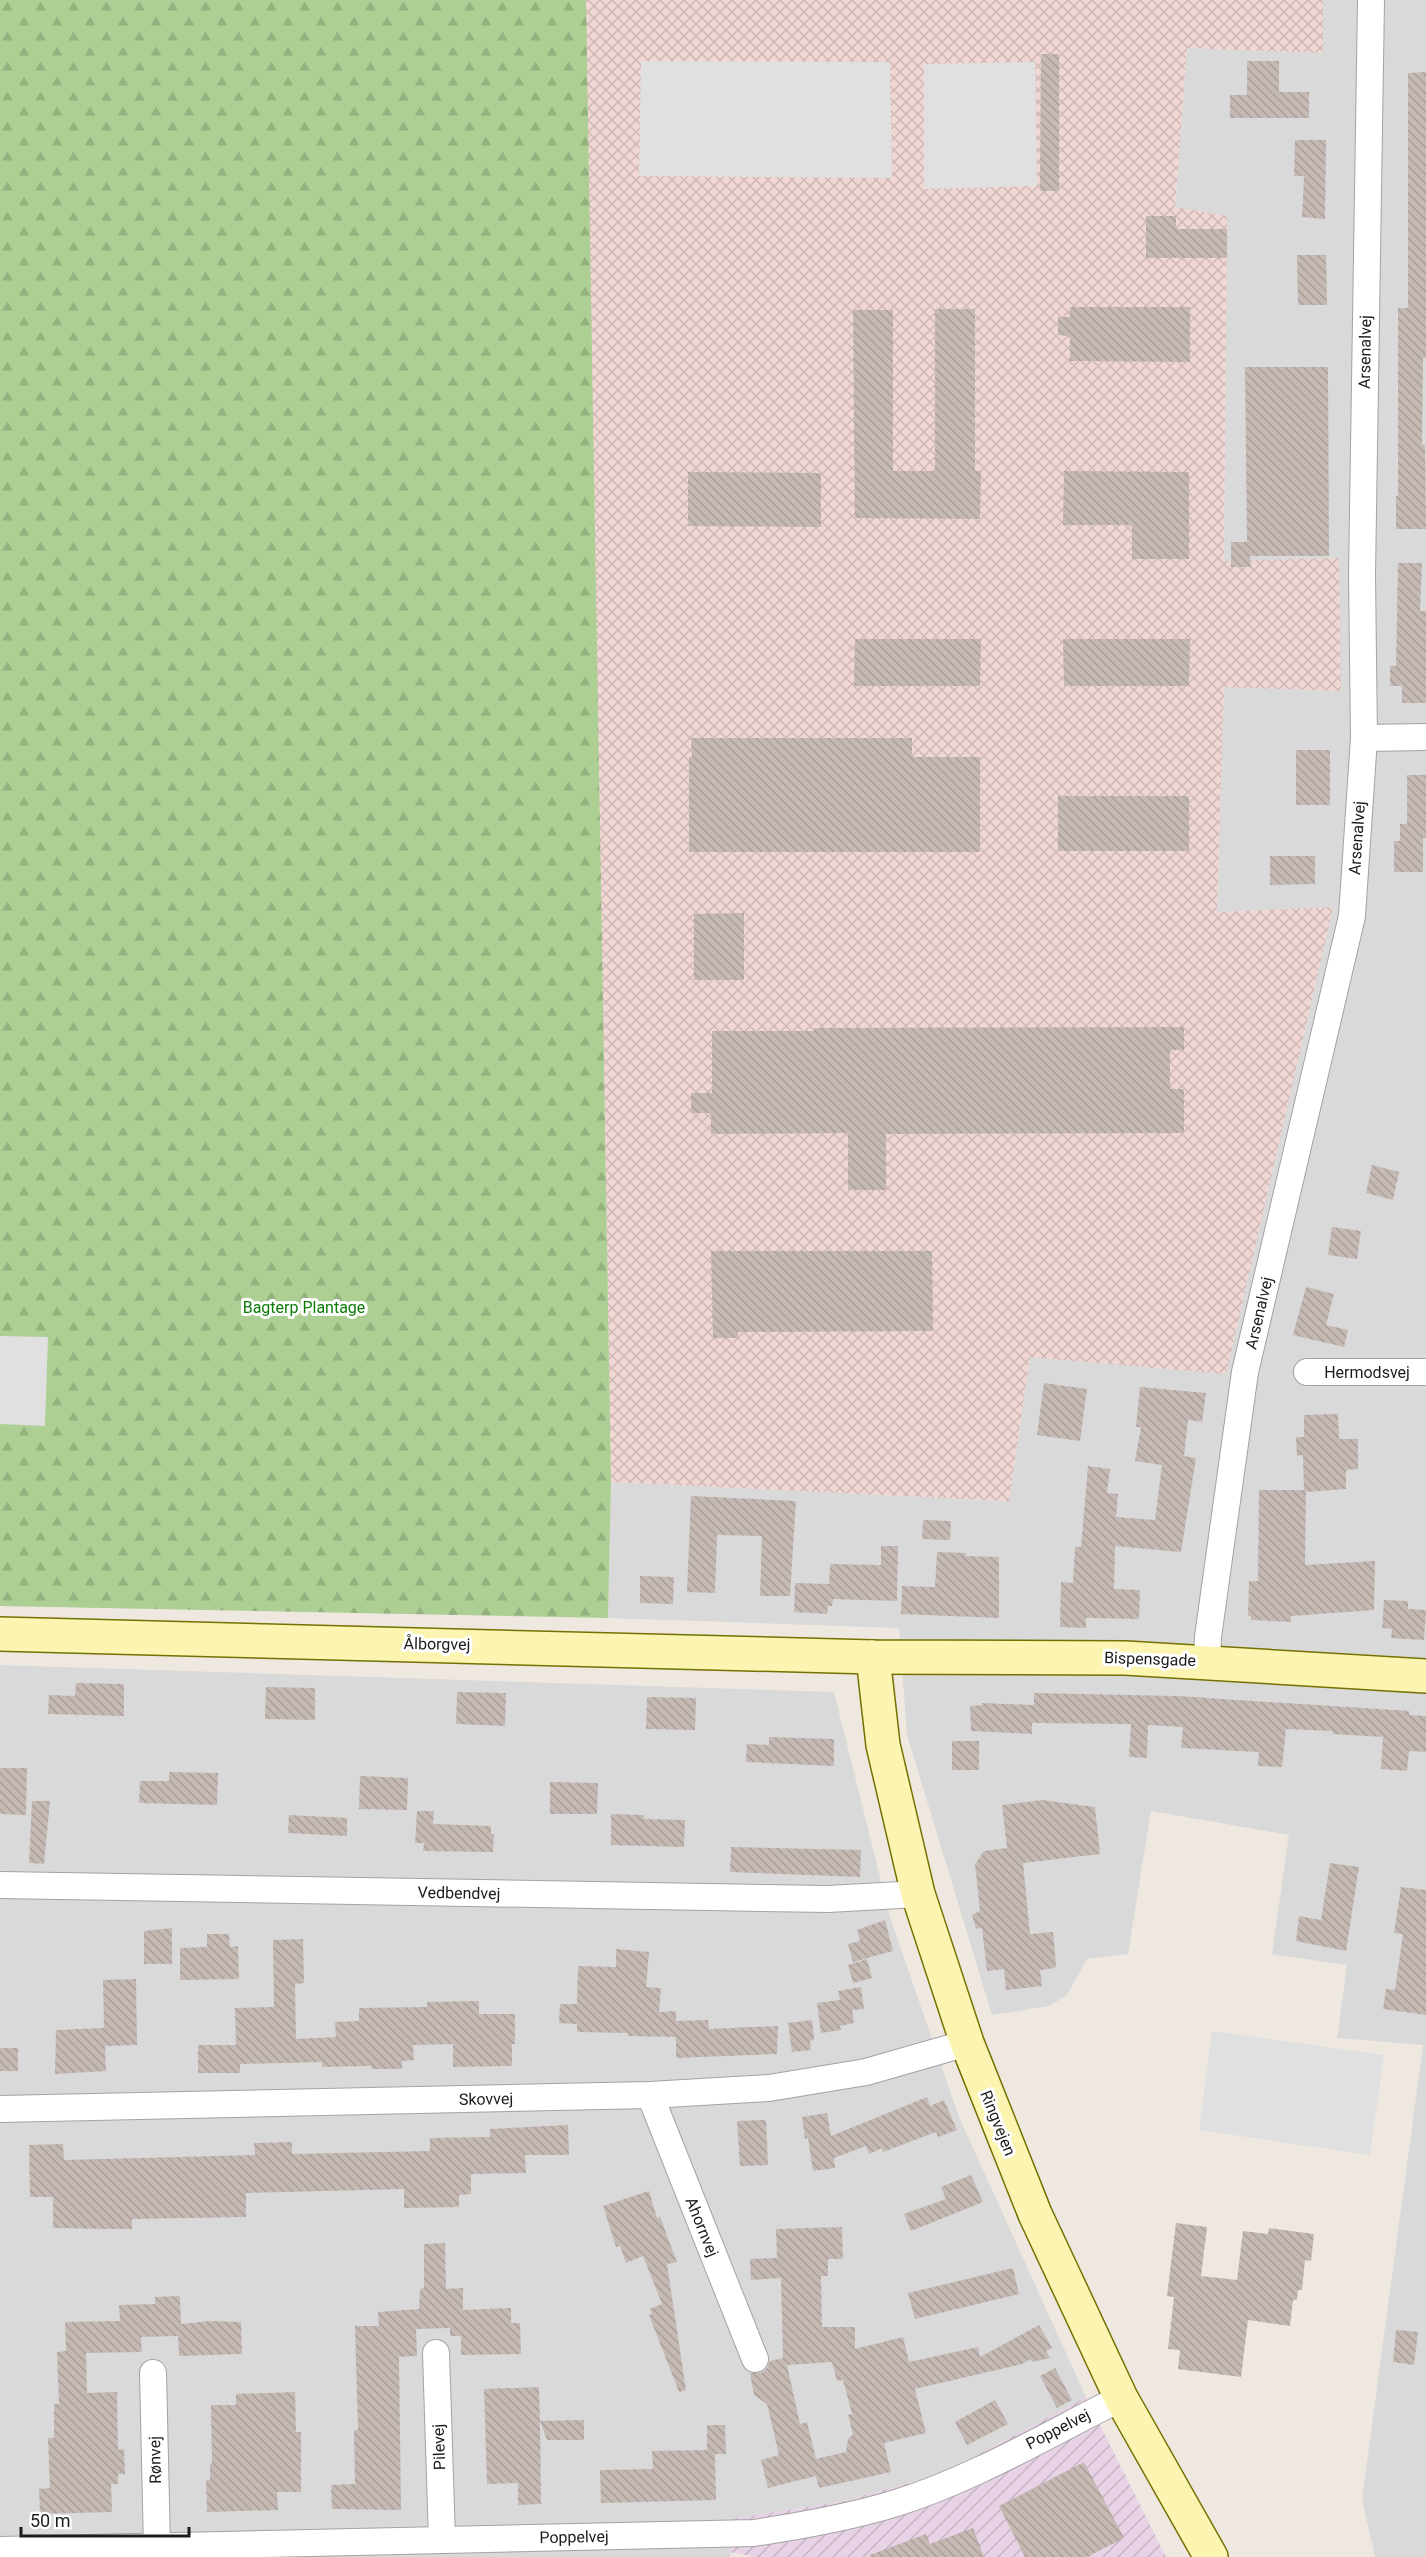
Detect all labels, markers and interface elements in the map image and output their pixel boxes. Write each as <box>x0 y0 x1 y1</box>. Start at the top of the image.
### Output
street label: Arsenalvej <box>1355 315 1375 389</box>
street label: Arsenalvej <box>1345 800 1369 876</box>
street label: Arsenalvej <box>1241 1275 1277 1351</box>
park label: Bagterp Plantage <box>243 1298 365 1317</box>
street label: Hermodsvej <box>1324 1363 1410 1382</box>
street label: Ålborgvej <box>404 1633 471 1654</box>
street label: Bispensgade <box>1104 1648 1196 1670</box>
street label: Vedbendvej <box>418 1883 500 1903</box>
street label: Ringvejen <box>976 2088 1020 2158</box>
street label: Skovvej <box>459 2089 513 2109</box>
street label: Ahornvej <box>681 2194 723 2260</box>
street label: Poppelvej <box>1023 2405 1093 2453</box>
street label: Pilevej <box>429 2424 449 2470</box>
street label: Rønvej <box>145 2436 165 2484</box>
scale bar <box>21 2500 189 2538</box>
text: 50 m <box>30 2510 70 2531</box>
street label: Poppelvej <box>539 2527 609 2547</box>

